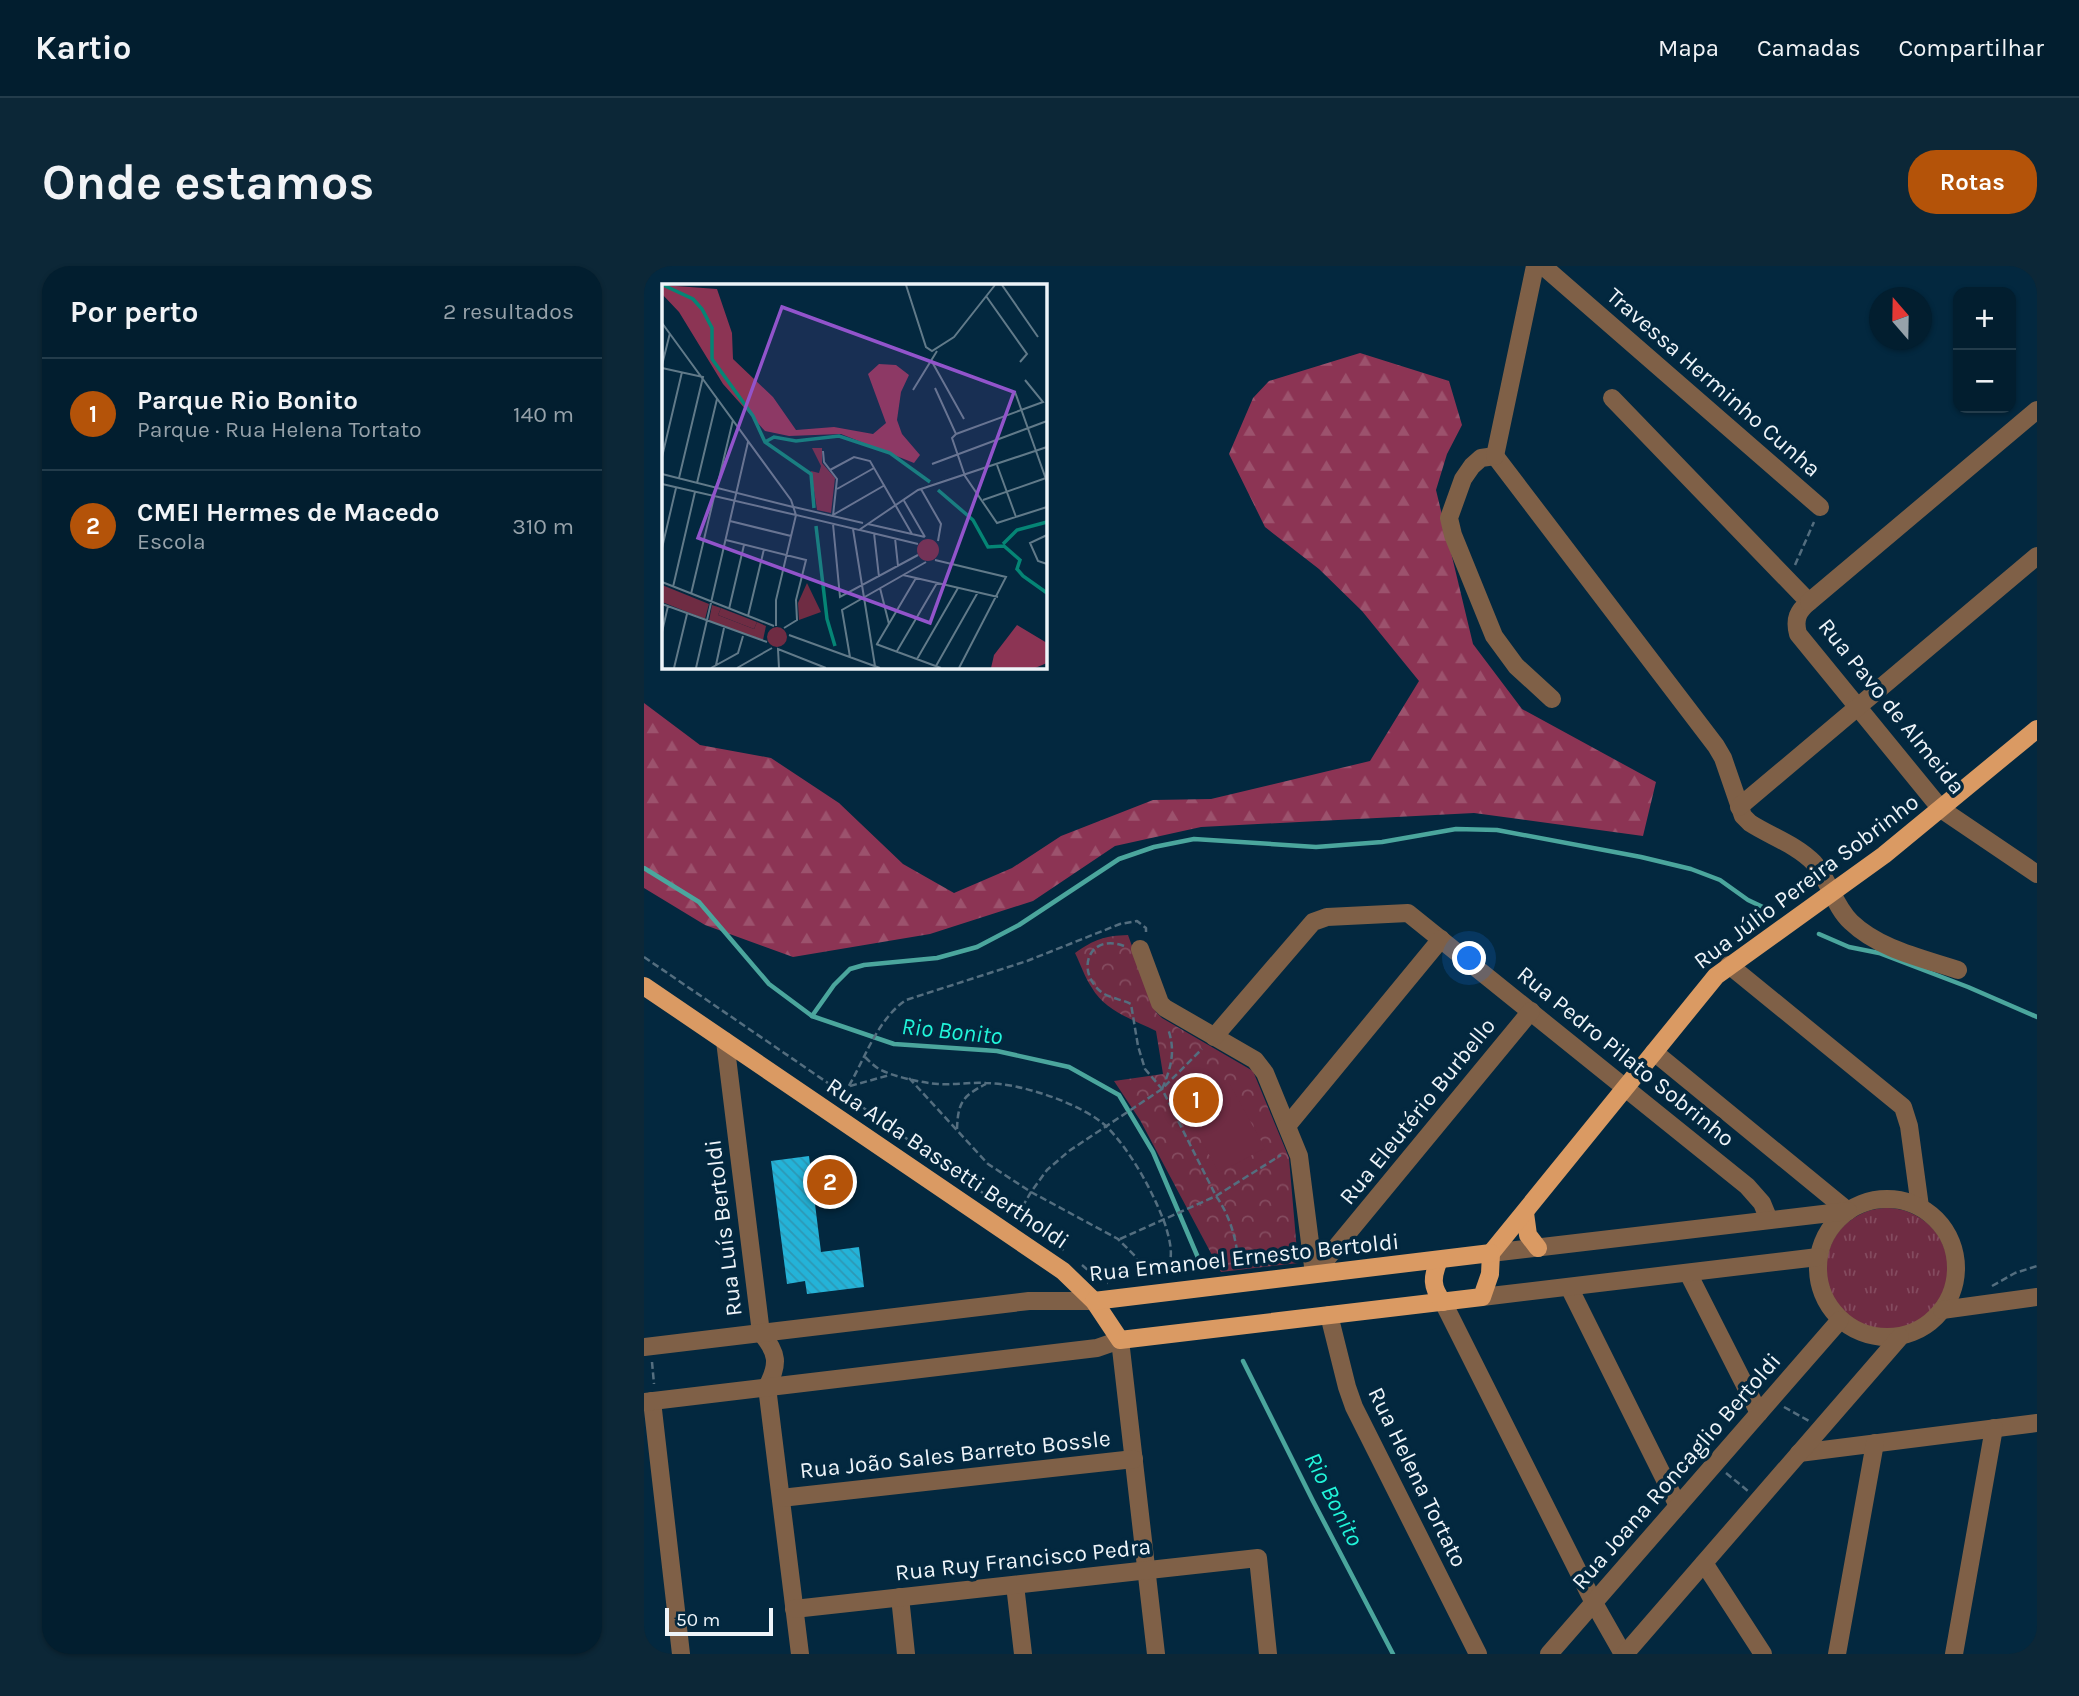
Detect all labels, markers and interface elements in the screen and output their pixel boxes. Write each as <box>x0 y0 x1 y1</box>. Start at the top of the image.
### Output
text: Kartio <box>35 29 131 67</box>
text: Mapa <box>1658 34 1719 62</box>
text: Camadas <box>1757 34 1861 62</box>
text: Compartilhar <box>1899 34 2044 62</box>
button: Rotas <box>1908 150 2037 214</box>
text: Onde estamos <box>42 154 374 211</box>
street label: Travessa Herminho Cunha <box>1601 282 1826 483</box>
inset map <box>662 284 1046 668</box>
north arrow <box>1869 287 1932 350</box>
map controls <box>1953 287 2016 413</box>
button: + <box>1953 287 2016 350</box>
text: Por perto <box>70 294 199 330</box>
text: 2 resultados <box>443 298 574 325</box>
button: − <box>1953 350 2016 413</box>
text: Parque Rio Bonito <box>137 385 358 416</box>
text: 1 <box>89 401 97 428</box>
text: 140 m <box>513 401 574 428</box>
text: Parque · Rua Helena Tortato <box>137 416 422 443</box>
text: CMEI Hermes de Macedo <box>137 497 440 528</box>
text: 2 <box>86 513 100 540</box>
text: 310 m <box>512 513 574 540</box>
text: Escola <box>137 528 206 555</box>
street label: Rua Pavo de Almeida <box>1812 613 1971 800</box>
street label: Rua Júlio Pereira Sobrinho <box>1689 788 1924 975</box>
your location <box>1452 941 1486 975</box>
street label: Rua Pedro Pilato Sobrinho <box>1512 960 1740 1152</box>
water label: Rio Bonito <box>900 1012 1004 1050</box>
street label: Rua Eleutério Burbello <box>1334 1013 1501 1210</box>
street label: Rua Alda Bassetti Bertholdi <box>821 1072 1074 1255</box>
pin: 1 <box>1173 1074 1219 1126</box>
street label: Rua Luís Bertoldi <box>699 1138 748 1318</box>
pin: 2 <box>807 1156 853 1208</box>
street label: Rua Emanoel Ernesto Bertoldi <box>1088 1228 1400 1287</box>
street label: Rua Joana Roncaglio Bertoldi <box>1566 1348 1786 1595</box>
street label: Rua Helena Tortato <box>1362 1383 1473 1572</box>
street label: Rua João Sales Barreto Bossle <box>798 1425 1112 1484</box>
water label: Rio Bonito <box>1299 1448 1370 1551</box>
street label: Rua Ruy Francisco Pedra <box>894 1533 1152 1586</box>
scale bar <box>665 1605 774 1637</box>
text: 50 m <box>676 1609 720 1631</box>

